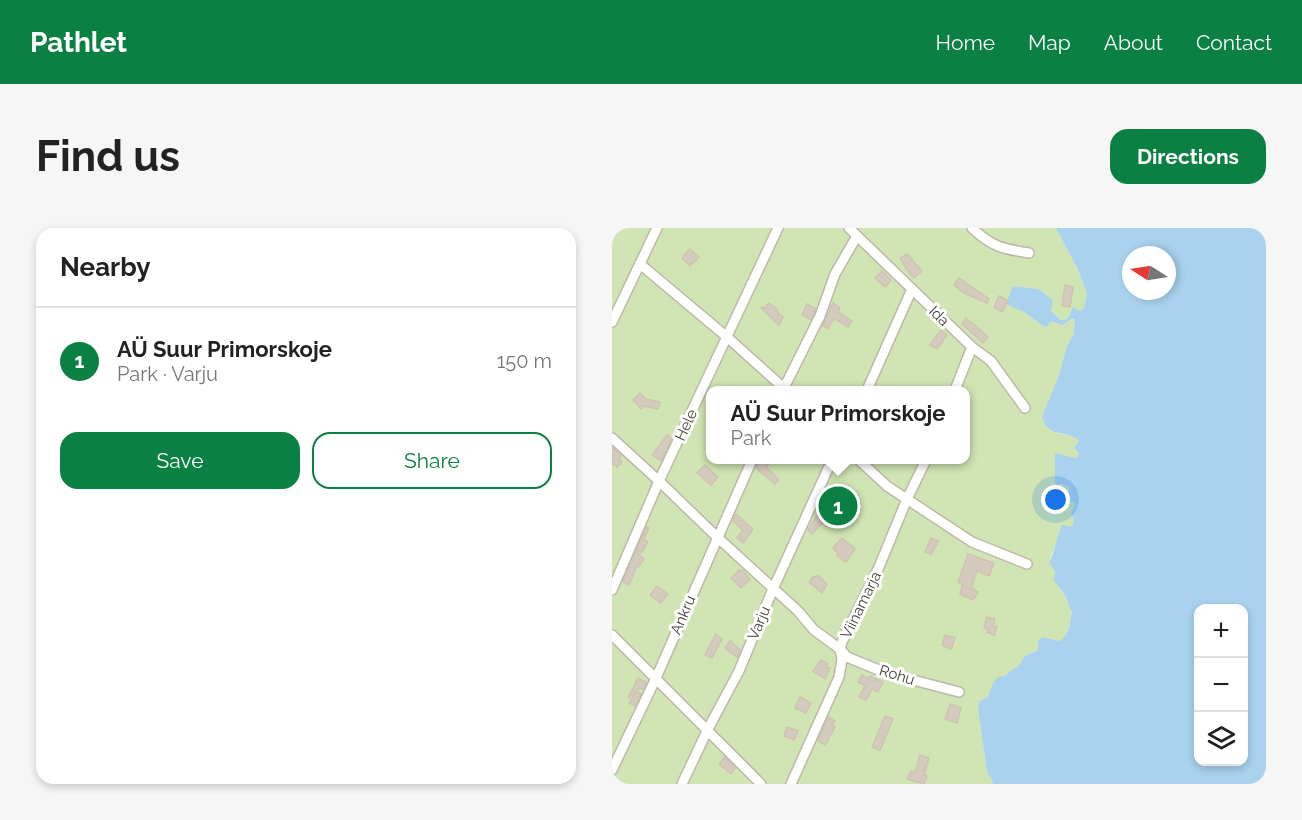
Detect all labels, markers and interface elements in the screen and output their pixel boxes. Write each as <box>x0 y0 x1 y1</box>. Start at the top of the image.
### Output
text: Pathlet <box>30 26 127 59</box>
text: Home <box>936 30 995 55</box>
text: Map <box>1028 30 1071 55</box>
text: About <box>1104 30 1163 55</box>
text: Contact <box>1196 30 1272 55</box>
button: Directions <box>1110 129 1266 184</box>
text: Find us <box>36 132 180 181</box>
north arrow <box>1122 246 1176 300</box>
text: Nearby <box>60 252 150 282</box>
street label: Ida <box>925 302 953 330</box>
text: AÜ Suur Primorskoje <box>117 336 332 362</box>
text: 1 <box>75 349 84 373</box>
text: 150 m <box>497 349 552 373</box>
text: Park · Varju <box>117 362 218 386</box>
popup <box>706 386 970 464</box>
text: AÜ Suur Primorskoje <box>731 400 945 426</box>
street label: Hele <box>671 406 701 444</box>
text: Park <box>731 426 771 450</box>
button: Save <box>60 432 300 489</box>
button: Share <box>312 432 552 489</box>
pin: 1 <box>818 484 858 528</box>
your location <box>1041 485 1070 514</box>
street label: Viinamarja <box>837 569 885 641</box>
street label: Ankru <box>667 593 699 637</box>
street label: Varju <box>744 603 774 643</box>
map controls <box>1194 604 1248 766</box>
button: + <box>1194 604 1248 658</box>
button: − <box>1194 658 1248 712</box>
street label: Rohu <box>877 661 917 689</box>
button: layers <box>1194 712 1248 766</box>

